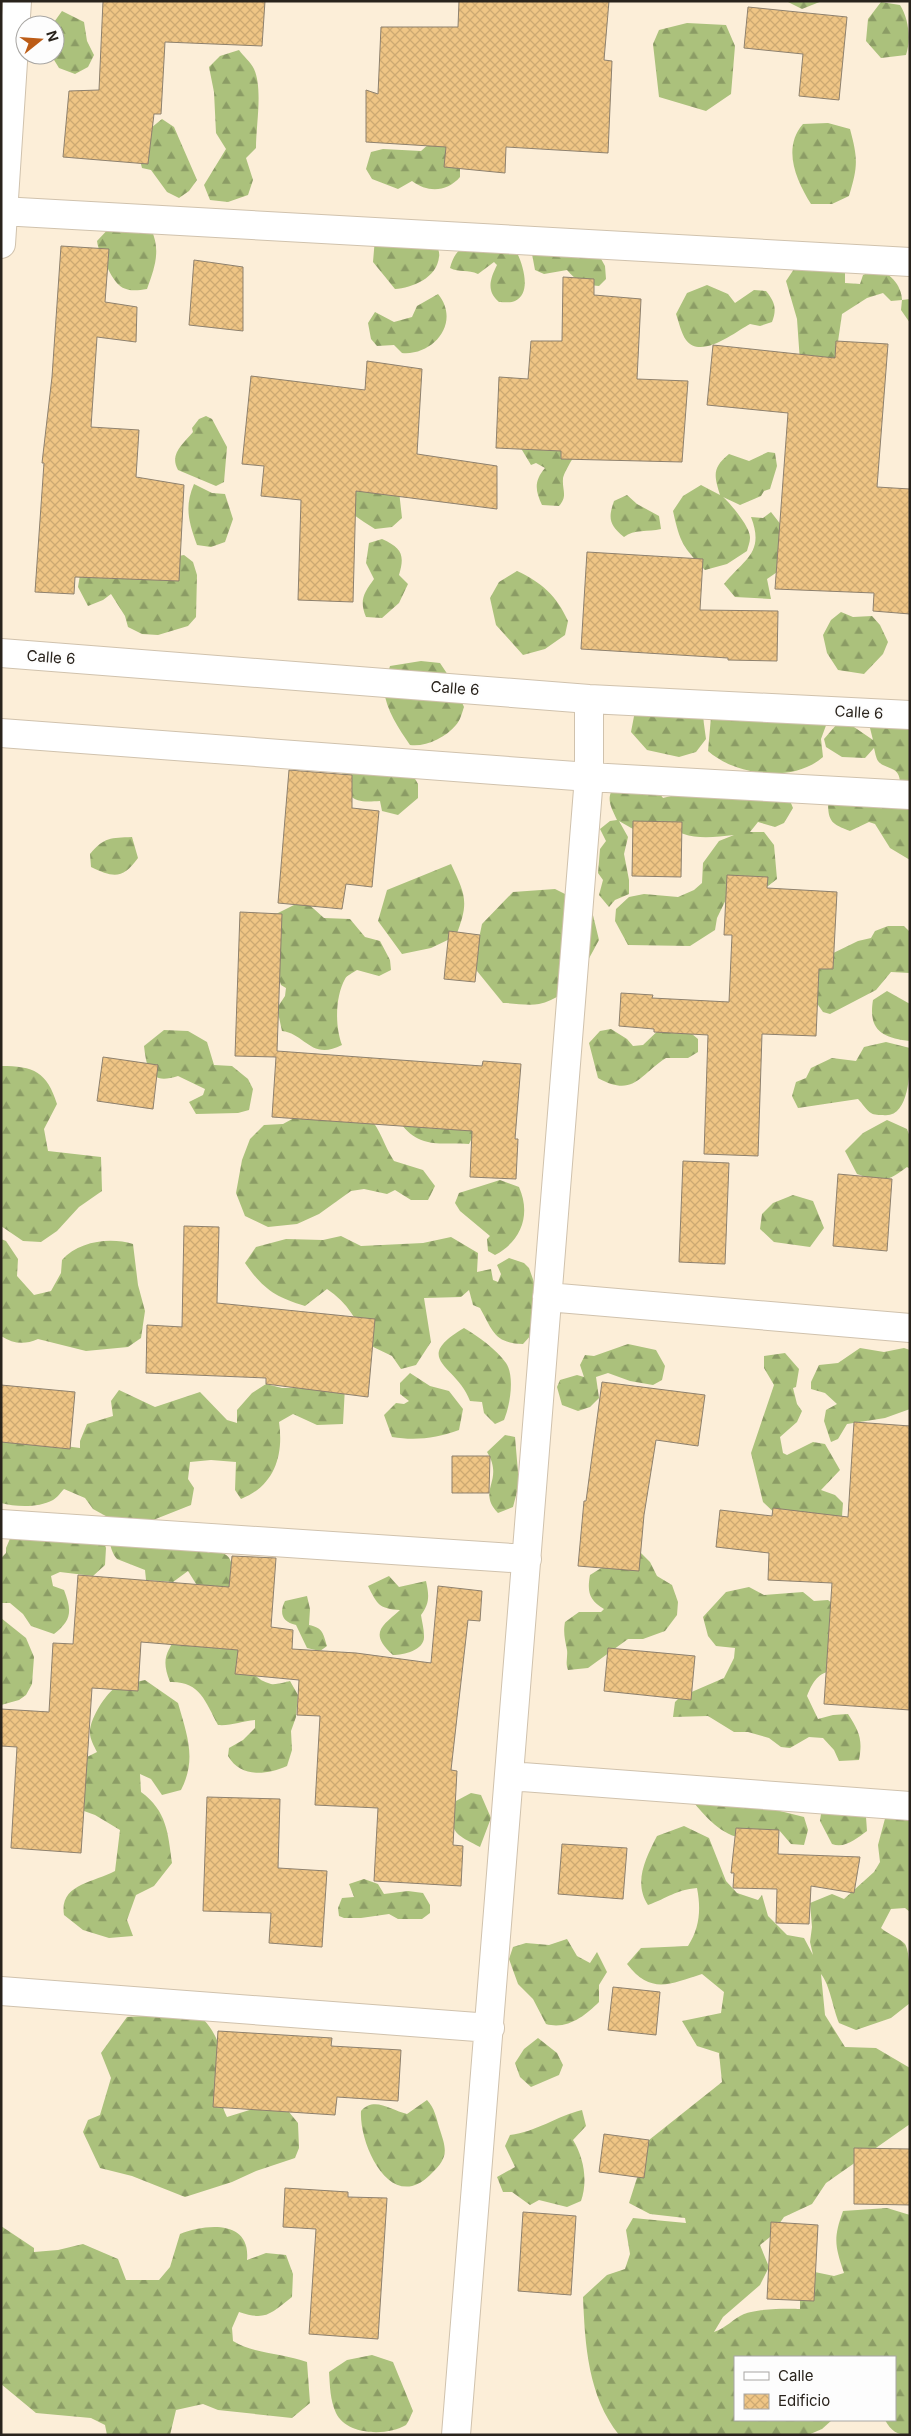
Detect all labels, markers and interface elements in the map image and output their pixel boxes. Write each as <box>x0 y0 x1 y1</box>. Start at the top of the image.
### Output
north arrow <box>15 15 65 65</box>
text: N <box>43 28 63 44</box>
street label: Calle 6 <box>26 646 76 668</box>
street label: Calle 6 <box>430 677 480 699</box>
street label: Calle 6 <box>834 701 884 723</box>
legend <box>734 2356 896 2421</box>
text: Calle <box>778 2366 813 2385</box>
text: Edificio <box>778 2391 830 2410</box>

